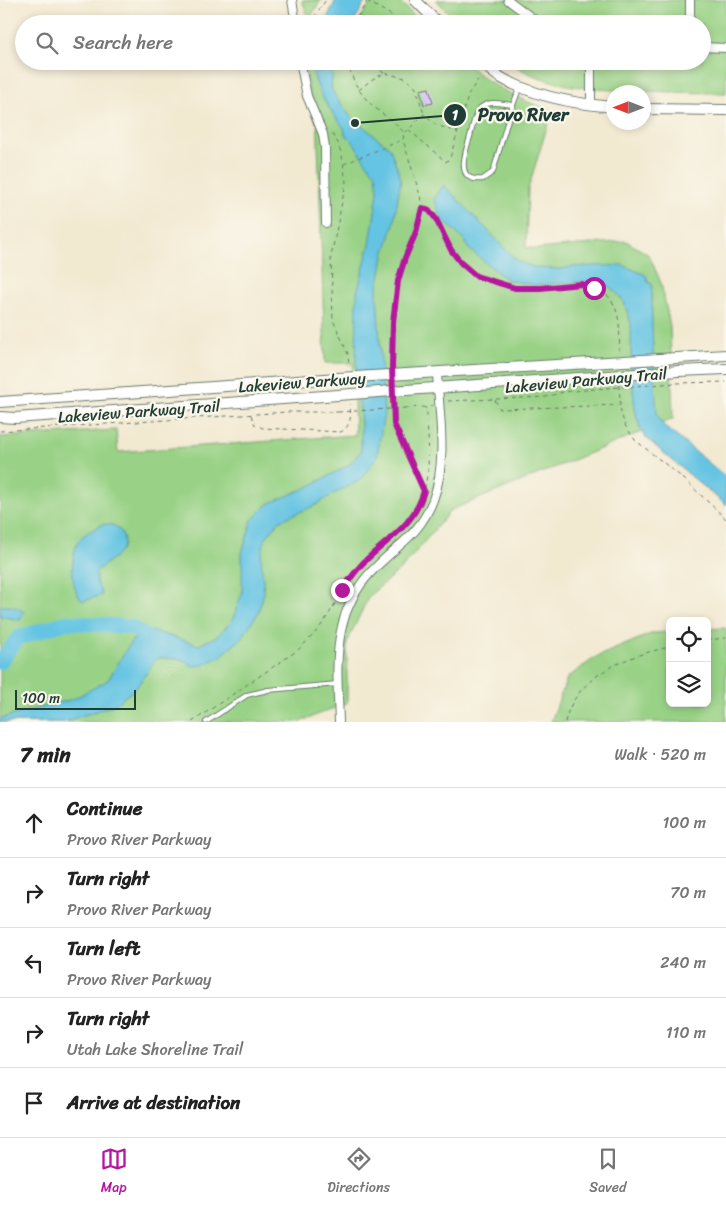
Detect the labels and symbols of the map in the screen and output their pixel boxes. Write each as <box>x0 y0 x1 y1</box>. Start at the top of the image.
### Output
north arrow <box>606 85 651 130</box>
callout: Provo River <box>442 98 578 131</box>
text: Provo River <box>478 99 570 131</box>
text: 1 <box>452 102 459 128</box>
route start <box>583 277 606 300</box>
street label: Lakeview Parkway Trail <box>504 359 669 402</box>
street label: Lakeview Parkway <box>237 364 367 401</box>
street label: Lakeview Parkway Trail <box>57 391 222 432</box>
route end <box>331 579 354 602</box>
scale bar <box>15 687 136 710</box>

